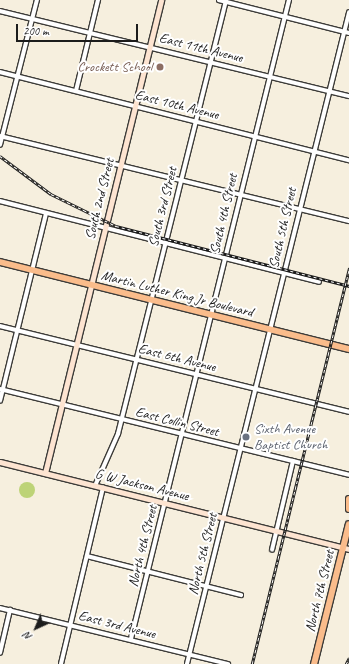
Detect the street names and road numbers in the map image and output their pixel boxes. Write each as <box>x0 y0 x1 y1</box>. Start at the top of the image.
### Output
street label: East 11th Avenue <box>158 30 244 66</box>
street label: East 10th Avenue <box>134 87 220 123</box>
street label: South 2nd Street <box>82 157 118 241</box>
street label: South 3rd Street <box>145 165 181 249</box>
street label: South 4th Street <box>207 172 241 256</box>
street label: South 5th Street <box>266 186 300 270</box>
street label: Martin Luther King Jr Boulevard <box>100 267 254 321</box>
street label: East 6th Avenue <box>137 340 217 376</box>
street label: East Collin Street <box>134 404 220 440</box>
street label: G W Jackson Avenue <box>94 465 190 505</box>
street label: North 4th Street <box>125 503 161 589</box>
street label: North 5th Street <box>185 511 221 597</box>
street label: North 7th Street <box>302 548 338 634</box>
street label: East 3rd Avenue <box>77 607 157 643</box>

